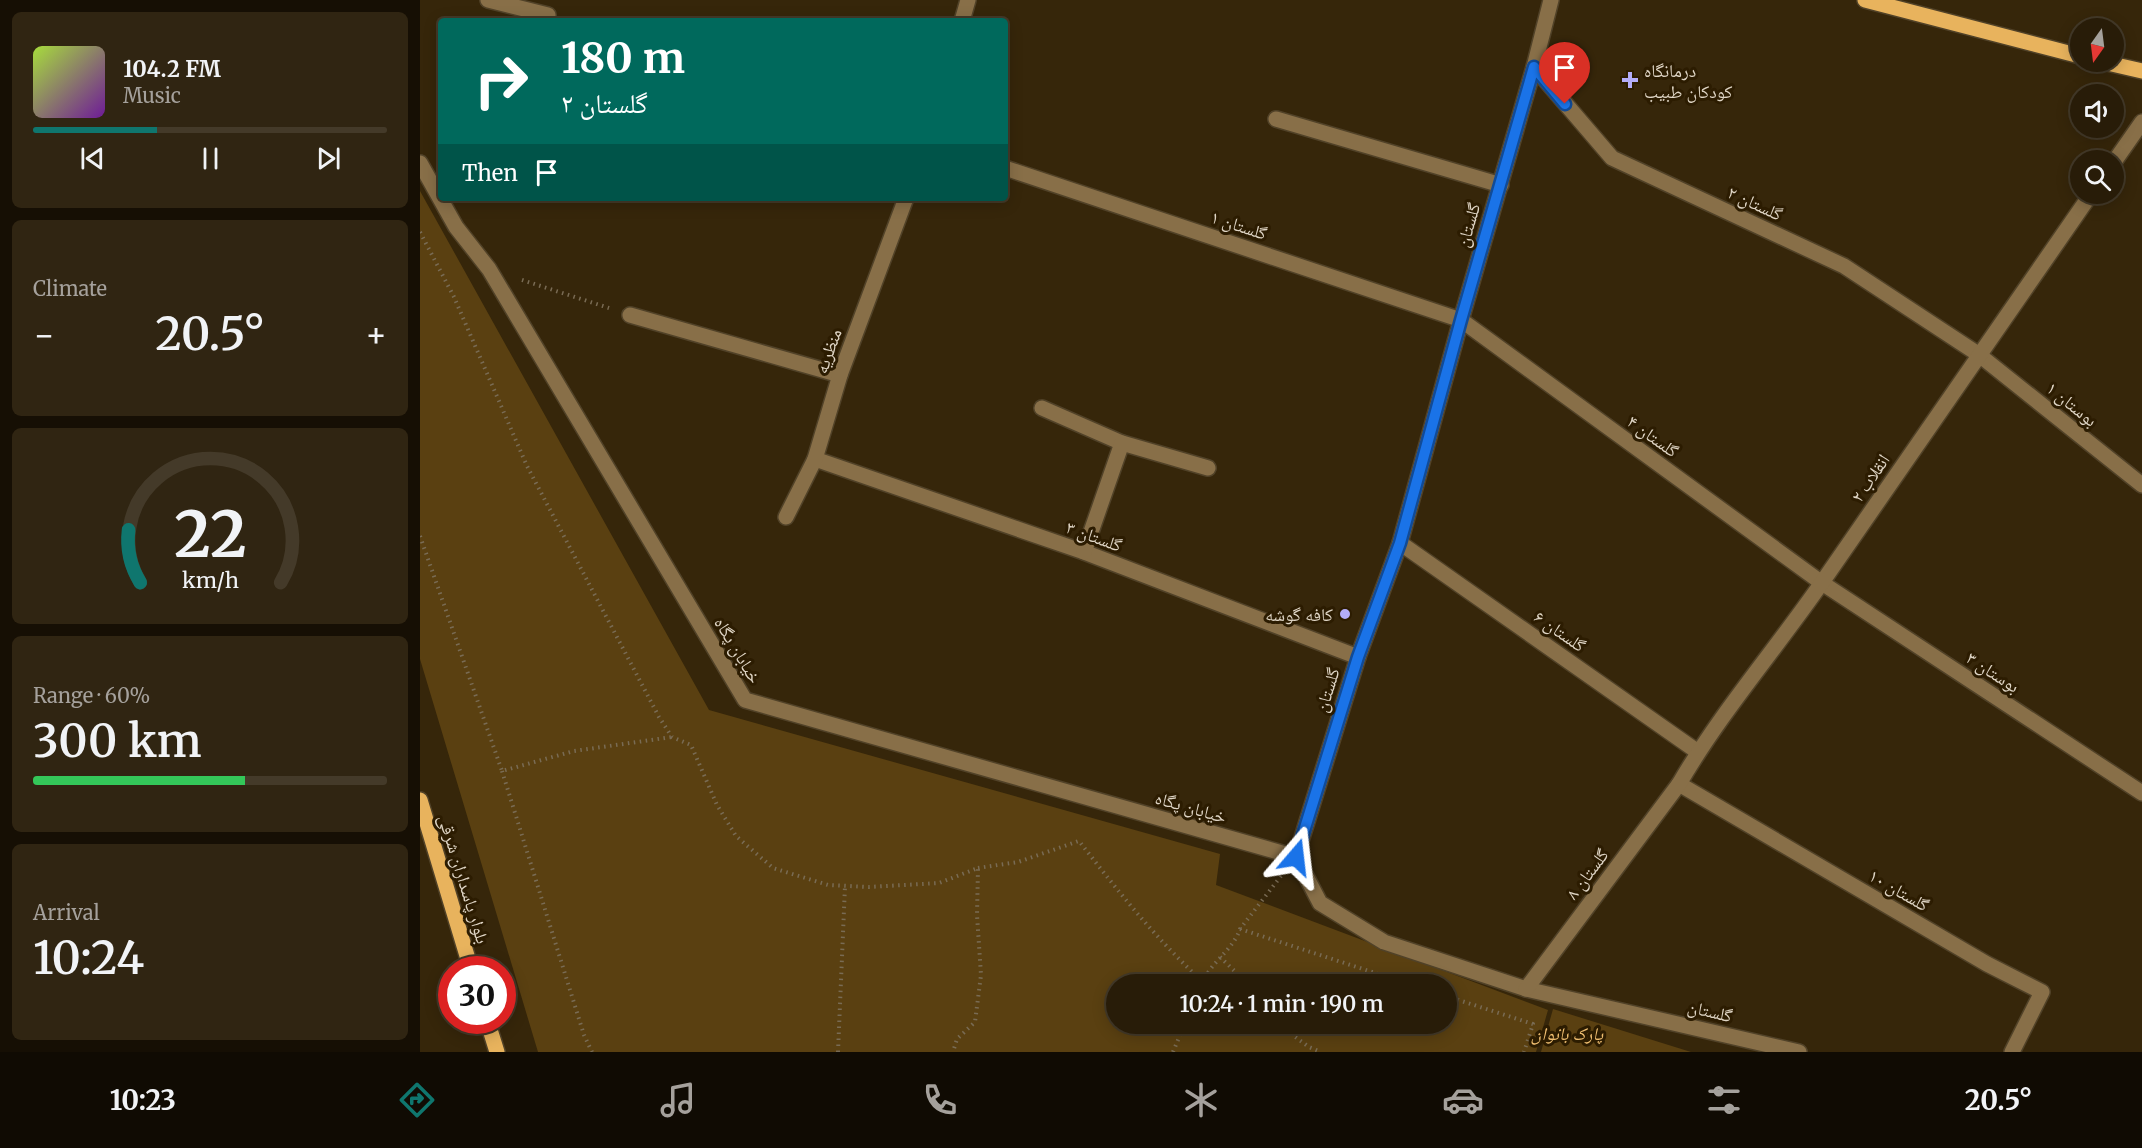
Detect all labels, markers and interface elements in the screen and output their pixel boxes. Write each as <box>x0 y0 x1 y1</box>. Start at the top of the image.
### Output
north arrow <box>2070 18 2124 72</box>
map controls <box>2070 18 2124 204</box>
text: 180 m <box>561 32 685 84</box>
icon: right <box>462 42 540 120</box>
pin <box>1539 42 1590 104</box>
icon: arrive <box>1548 51 1581 84</box>
text: 104.2 FM <box>123 55 221 83</box>
place label: درمانگاه کودکان طبیب <box>1644 59 1733 103</box>
marker: درمانگاه کودکان طبیب <box>1621 71 1639 89</box>
text: Music <box>123 83 181 108</box>
button: sound <box>2070 84 2124 138</box>
text: گلستان ۲ <box>561 86 648 120</box>
icon: previous <box>76 142 109 175</box>
icon: pause <box>194 142 227 175</box>
icon: next <box>312 142 345 175</box>
button: search <box>2070 150 2124 204</box>
icon: arrive <box>530 156 563 189</box>
text: Then <box>462 159 518 187</box>
street label: گلستان ۲ <box>1724 180 1787 226</box>
street label: گلستان <box>1451 200 1485 250</box>
street label: گلستان ۱ <box>1208 205 1271 245</box>
text: Climate <box>33 276 107 301</box>
text: 20.5° <box>155 306 265 362</box>
text: − <box>33 315 55 356</box>
text: + <box>365 315 387 356</box>
street label: منظریه <box>809 325 847 377</box>
street label: بوستان ۱ <box>2042 376 2102 432</box>
street label: گلستان ۴ <box>1623 410 1684 463</box>
street label: انقلاب ۲ <box>1846 449 1894 507</box>
text: 22 <box>174 496 246 574</box>
street label: گلستان ۳ <box>1063 515 1126 557</box>
text: km/h <box>182 567 238 594</box>
place label: کافه گوشه <box>1265 603 1334 626</box>
street label: گلستان ۶ <box>1530 605 1591 657</box>
marker: کافه گوشه <box>1338 607 1352 621</box>
street label: خیابان پگاه <box>709 613 767 687</box>
street label: بوستان ۳ <box>1962 646 2024 698</box>
street label: گلستان <box>1309 664 1345 715</box>
text: Range · 60% <box>33 683 150 708</box>
text: 300 km <box>33 713 202 769</box>
street label: خیابان پگاه <box>1153 786 1229 828</box>
street label: بلوار پاسداران شرقی <box>433 812 495 946</box>
position arrow <box>1264 825 1328 889</box>
street label: گلستان ۸ <box>1560 844 1614 904</box>
street label: گلستان ۱۰ <box>1865 864 1934 917</box>
text: Arrival <box>33 900 100 925</box>
text: 10:24 <box>33 930 144 986</box>
speed limit sign: 30 <box>438 956 516 1034</box>
text: 10:24 · 1 min · 190 m <box>1179 990 1384 1018</box>
street label: گلستان <box>1685 995 1735 1027</box>
park label: پارک بانوان <box>1531 1022 1604 1045</box>
icon: directions <box>396 1079 438 1121</box>
icon: music <box>657 1079 699 1121</box>
icon: phone <box>919 1079 961 1121</box>
icon: climate <box>1180 1079 1222 1121</box>
icon: car <box>1442 1079 1484 1121</box>
icon: filters <box>1703 1079 1745 1121</box>
text: 10:23 <box>110 1083 176 1117</box>
text: 20.5° <box>1965 1083 2032 1117</box>

